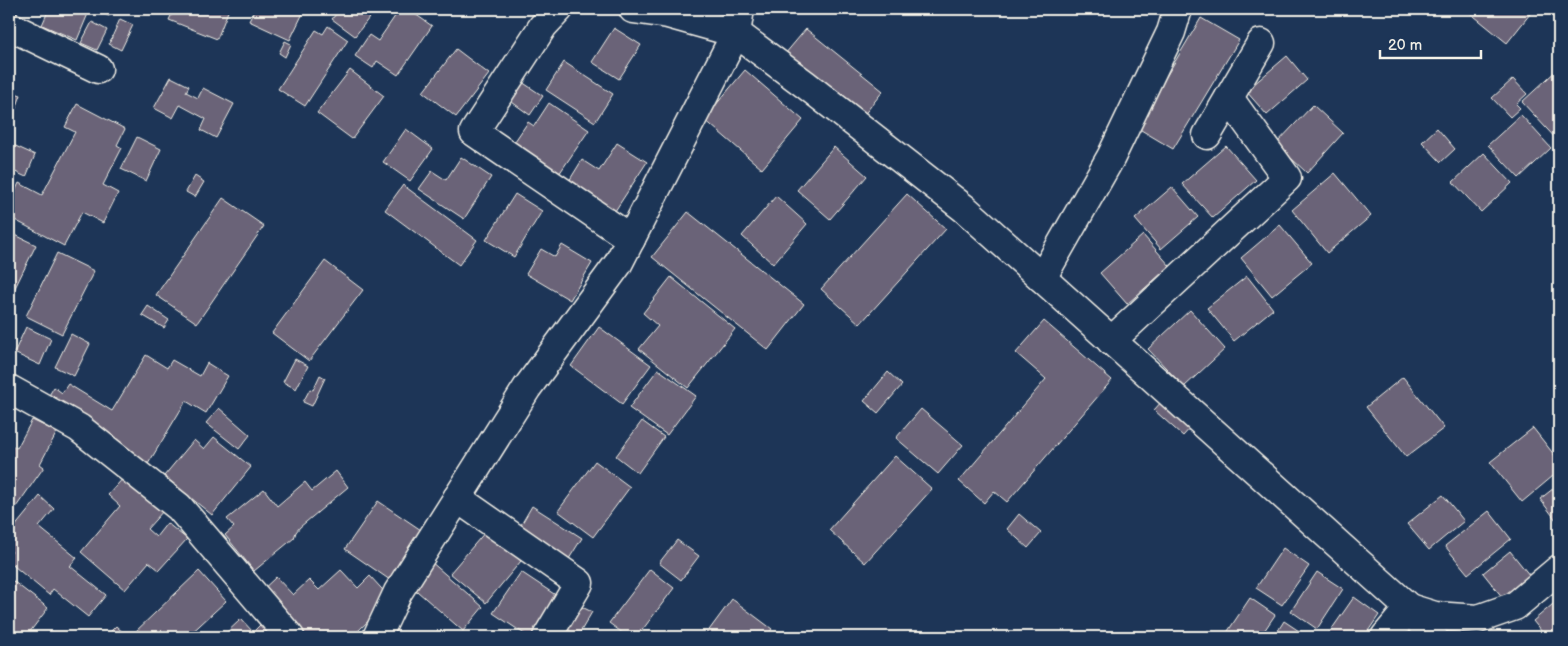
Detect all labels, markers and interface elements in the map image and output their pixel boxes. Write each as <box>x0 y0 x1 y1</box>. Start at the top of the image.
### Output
scale bar <box>1380 28 1482 60</box>
text: 20 m <box>1388 36 1422 55</box>

